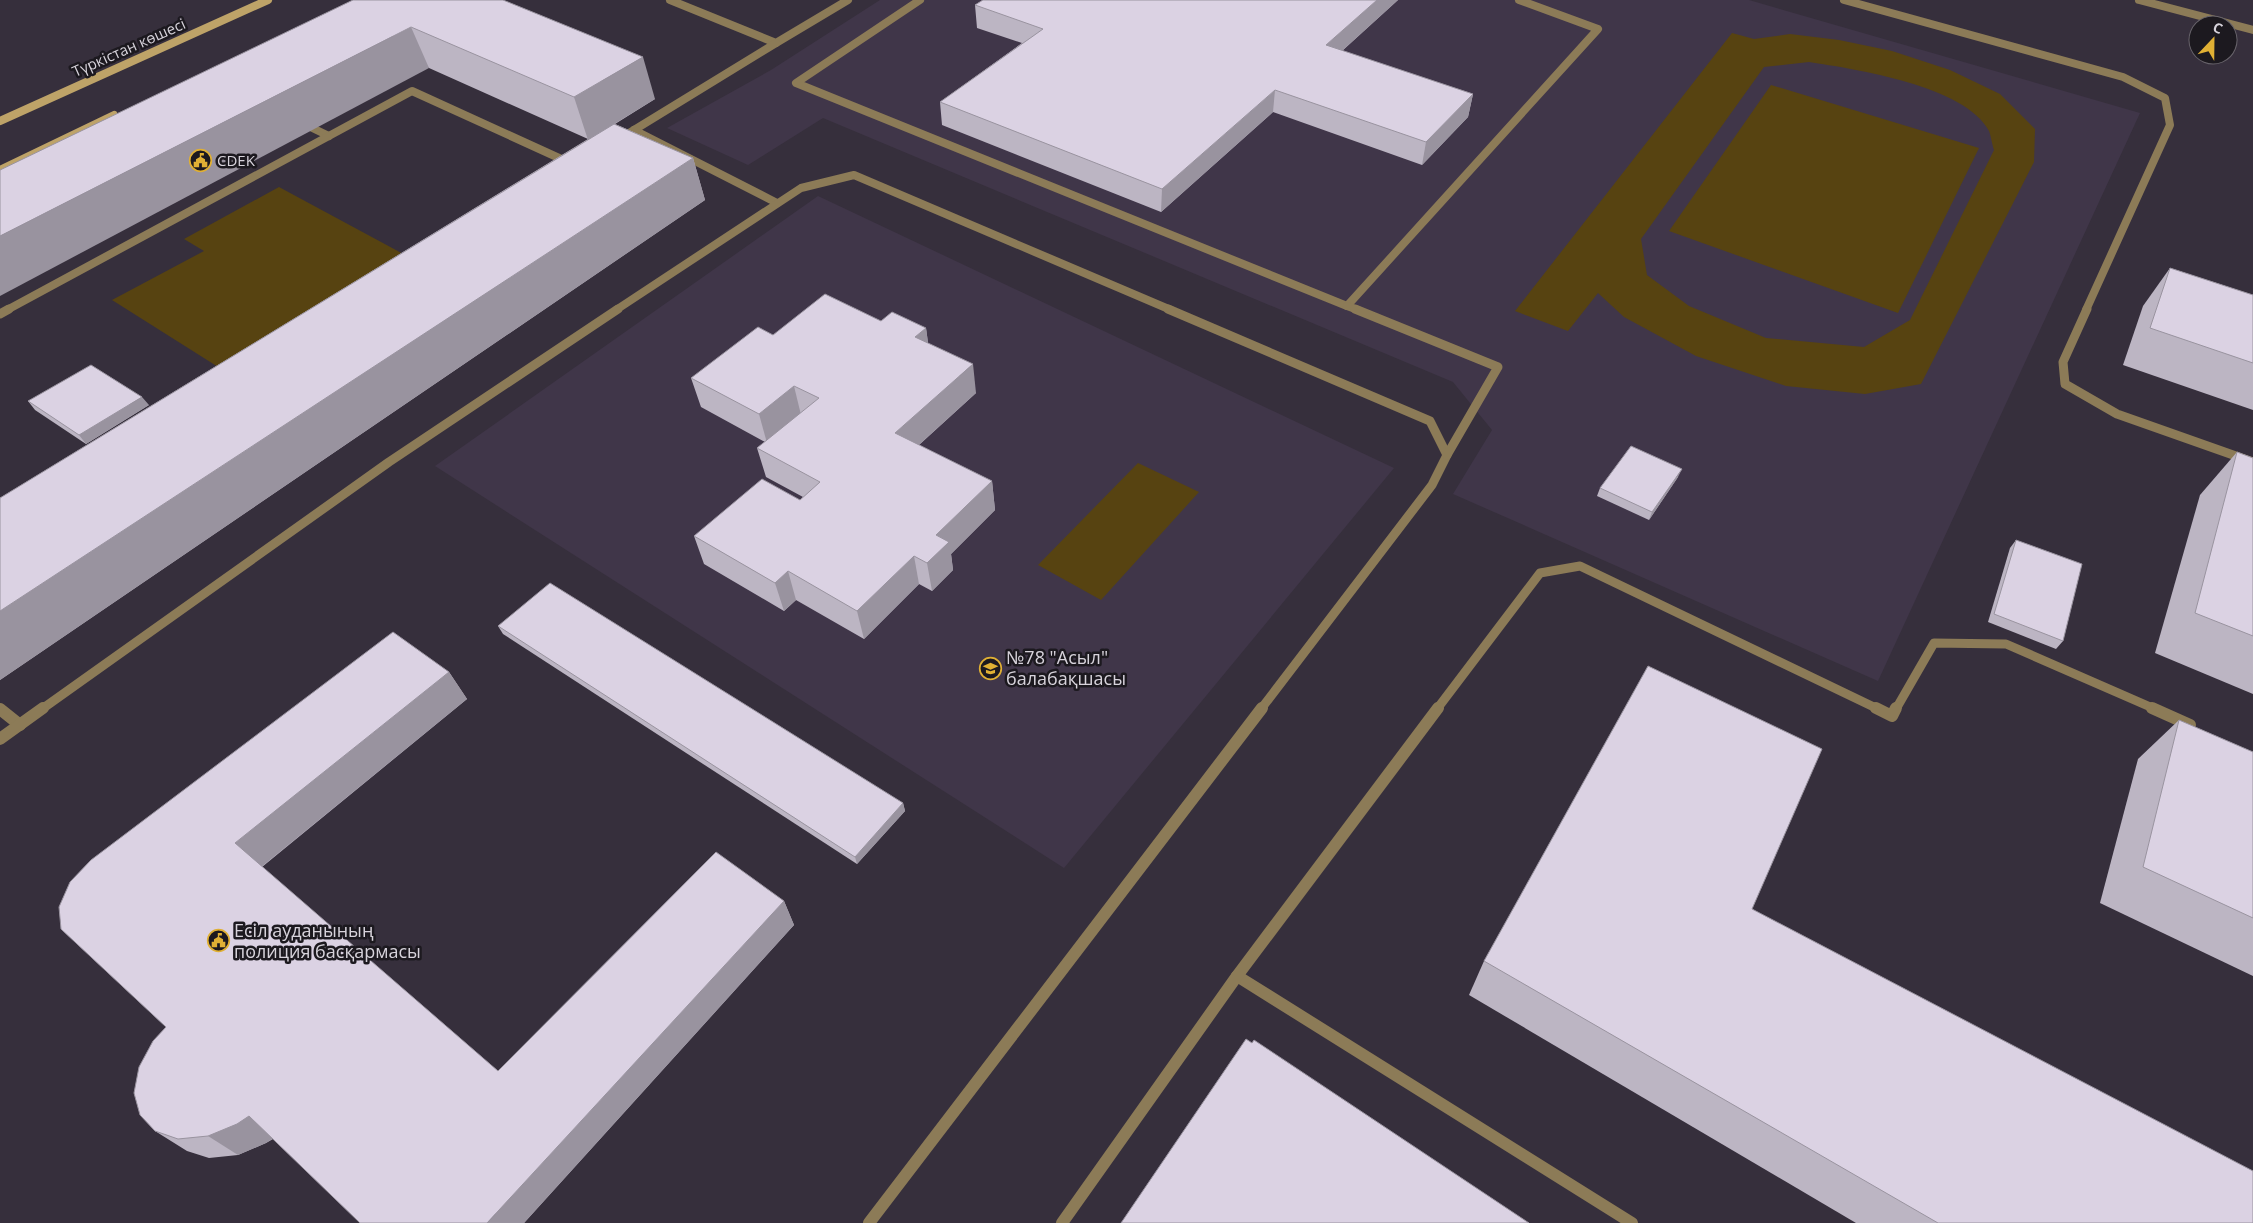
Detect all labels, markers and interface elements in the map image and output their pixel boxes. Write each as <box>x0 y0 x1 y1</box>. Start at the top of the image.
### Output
street label: Түркістан көшесі <box>69 13 188 81</box>
north arrow <box>2188 15 2238 65</box>
text: С <box>2210 17 2226 38</box>
public building icon: CDEK <box>189 149 213 173</box>
place label: CDEK <box>217 150 256 170</box>
place label: №78 "Асыл" балабақшасы <box>1006 645 1126 690</box>
school or university icon: №78 "Асыл" балабақшасы <box>978 656 1002 680</box>
place label: Есіл ауданының полиция басқармасы <box>234 918 421 963</box>
public building icon: Есіл ауданының полиция басқармасы <box>206 929 230 953</box>

